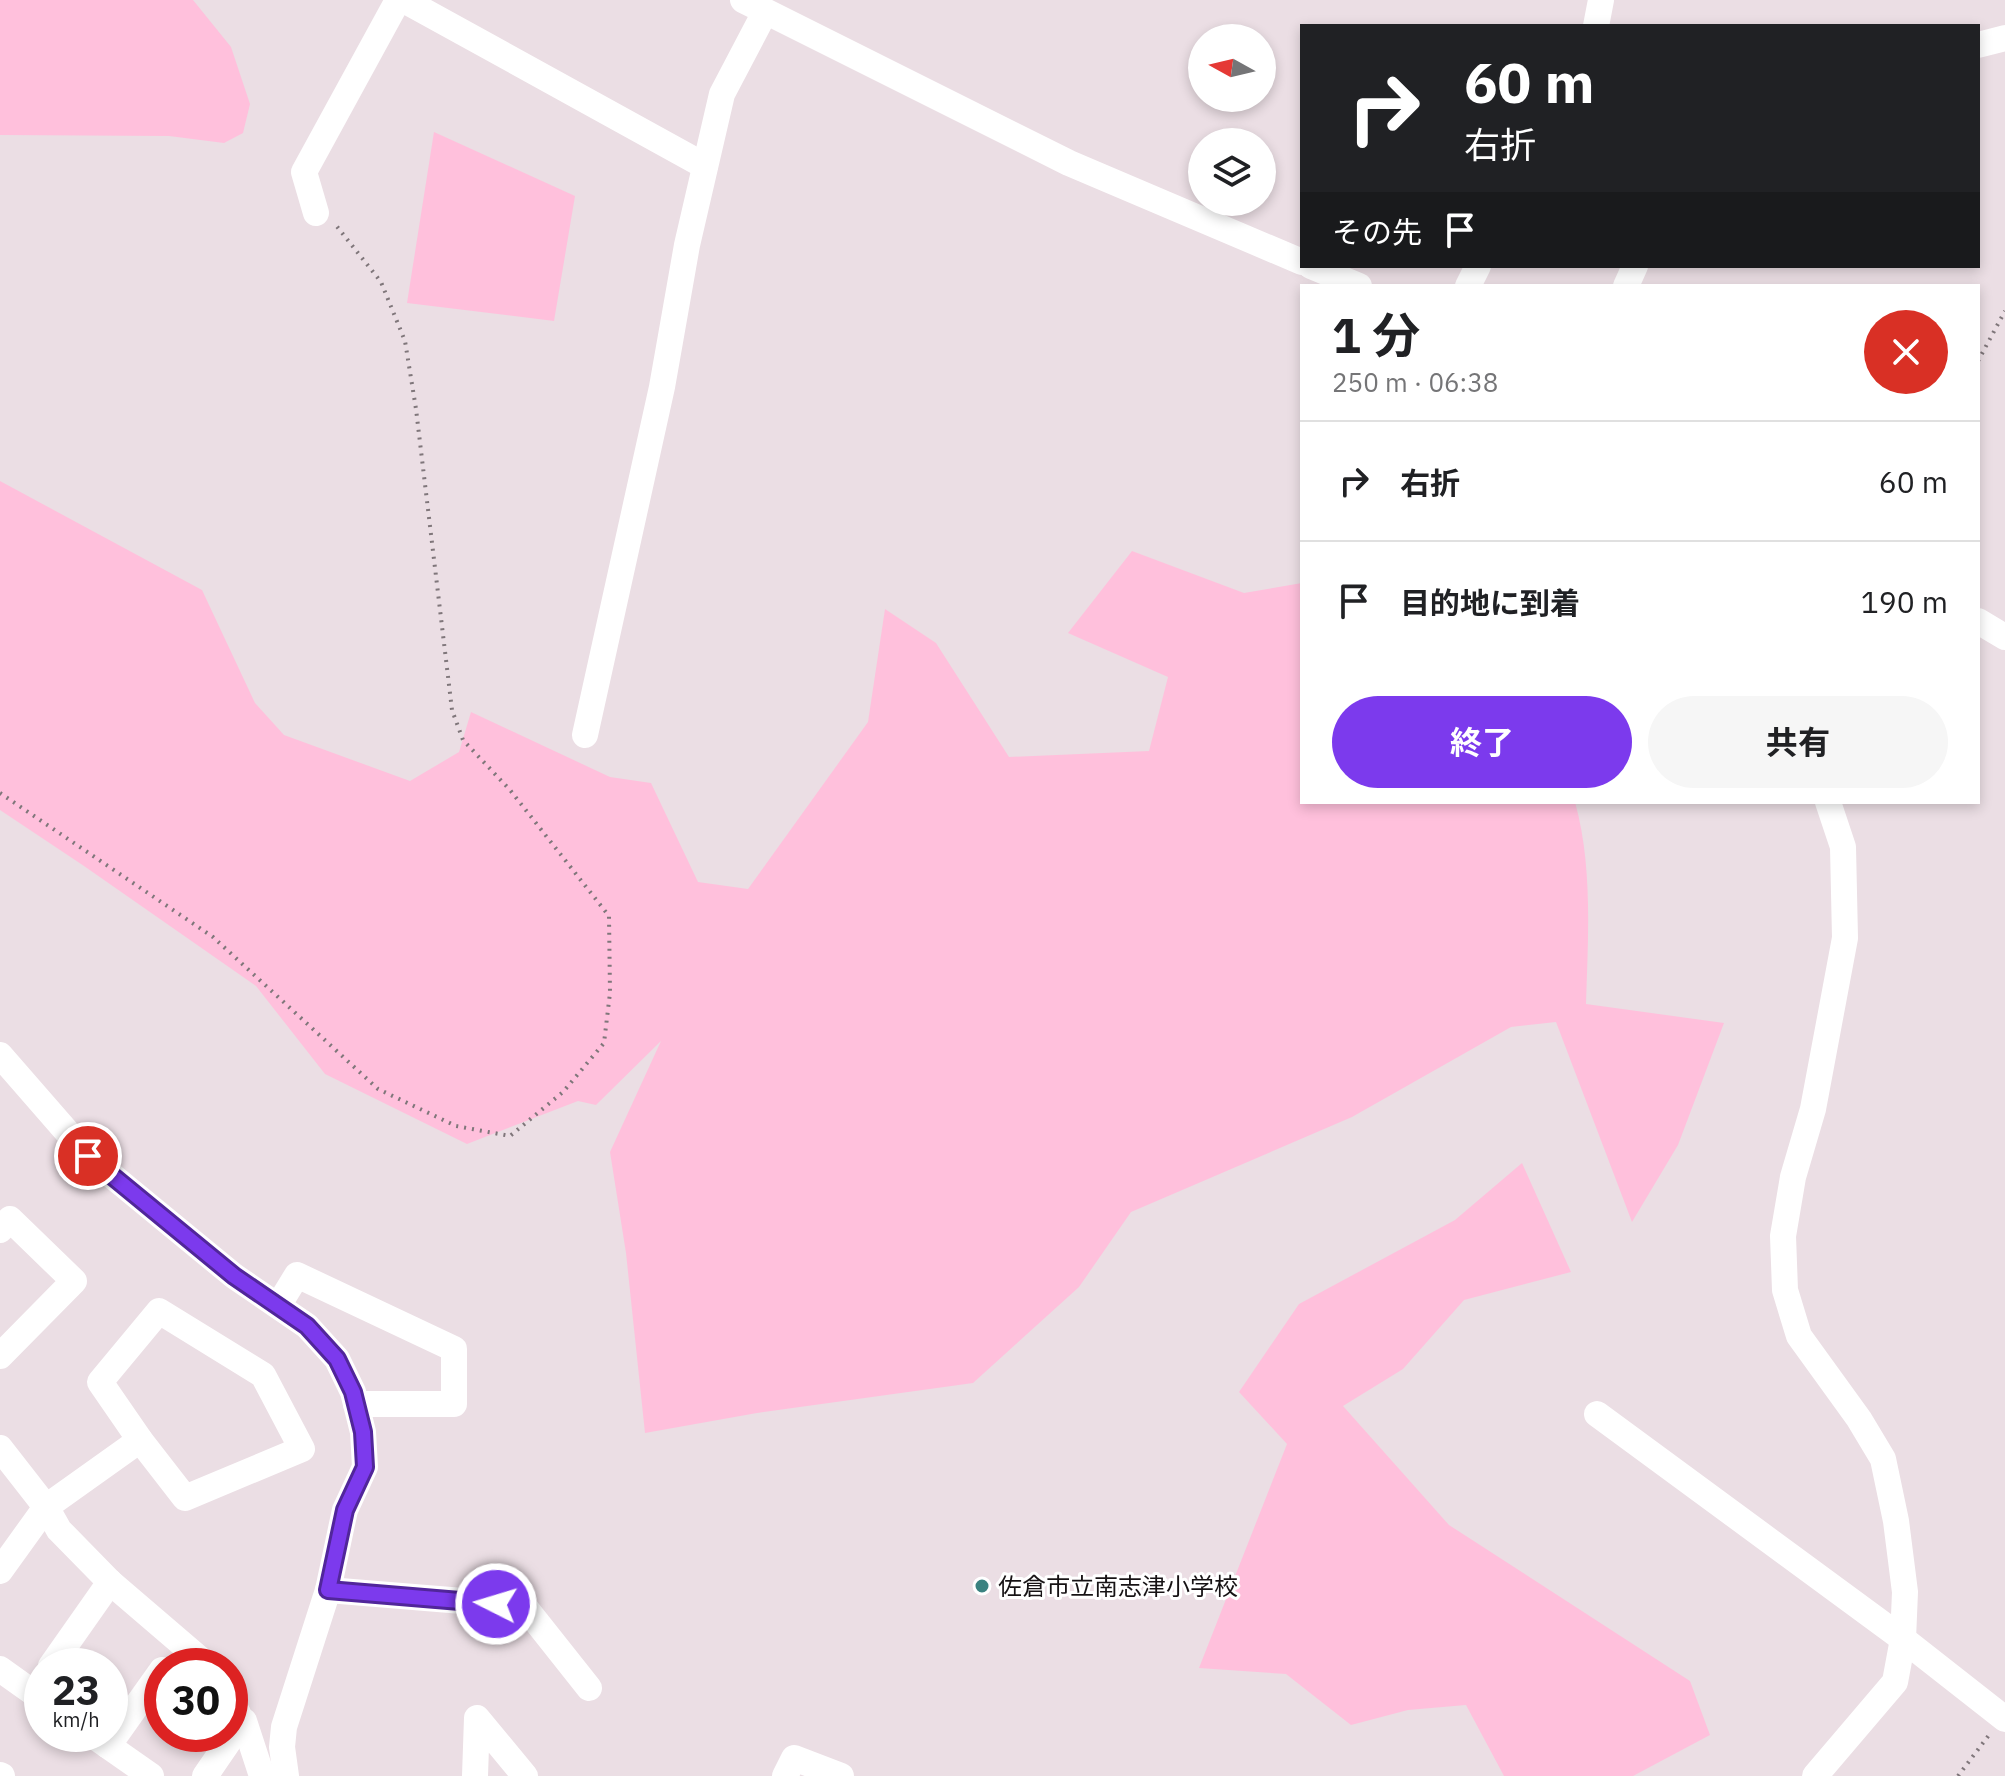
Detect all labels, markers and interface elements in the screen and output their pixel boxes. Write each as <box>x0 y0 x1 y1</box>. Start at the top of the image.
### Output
north arrow <box>1188 24 1276 112</box>
map controls <box>1188 24 1276 216</box>
text: 60 m <box>1464 46 1594 118</box>
icon: right <box>1332 56 1436 160</box>
text: 右折 <box>1464 121 1536 168</box>
button: layers <box>1188 128 1276 216</box>
icon: arrive <box>1438 208 1482 252</box>
text: その先 <box>1332 212 1422 251</box>
text: 1 分 <box>1332 304 1420 366</box>
button: close <box>1864 310 1948 394</box>
text: 250 m · 06:38 <box>1332 365 1498 399</box>
icon: right <box>1332 459 1376 503</box>
text: 60 m <box>1879 462 1948 501</box>
text: 右折 <box>1400 463 1460 502</box>
icon: arrive <box>1332 579 1376 623</box>
text: 190 m <box>1861 582 1948 621</box>
text: 目的地に到着 <box>1400 583 1580 622</box>
button: 終了 <box>1332 696 1632 788</box>
button: 共有 <box>1648 696 1948 788</box>
pin <box>54 1122 122 1190</box>
icon: arrive <box>66 1134 110 1178</box>
position arrow <box>454 1562 538 1646</box>
place label: 佐倉市立南志津小学校 <box>998 1570 1238 1602</box>
marker: 佐倉市立南志津小学校 <box>973 1577 991 1595</box>
speed limit sign: 30 <box>144 1648 248 1752</box>
text: 23 <box>52 1664 100 1716</box>
text: km/h <box>52 1706 100 1733</box>

